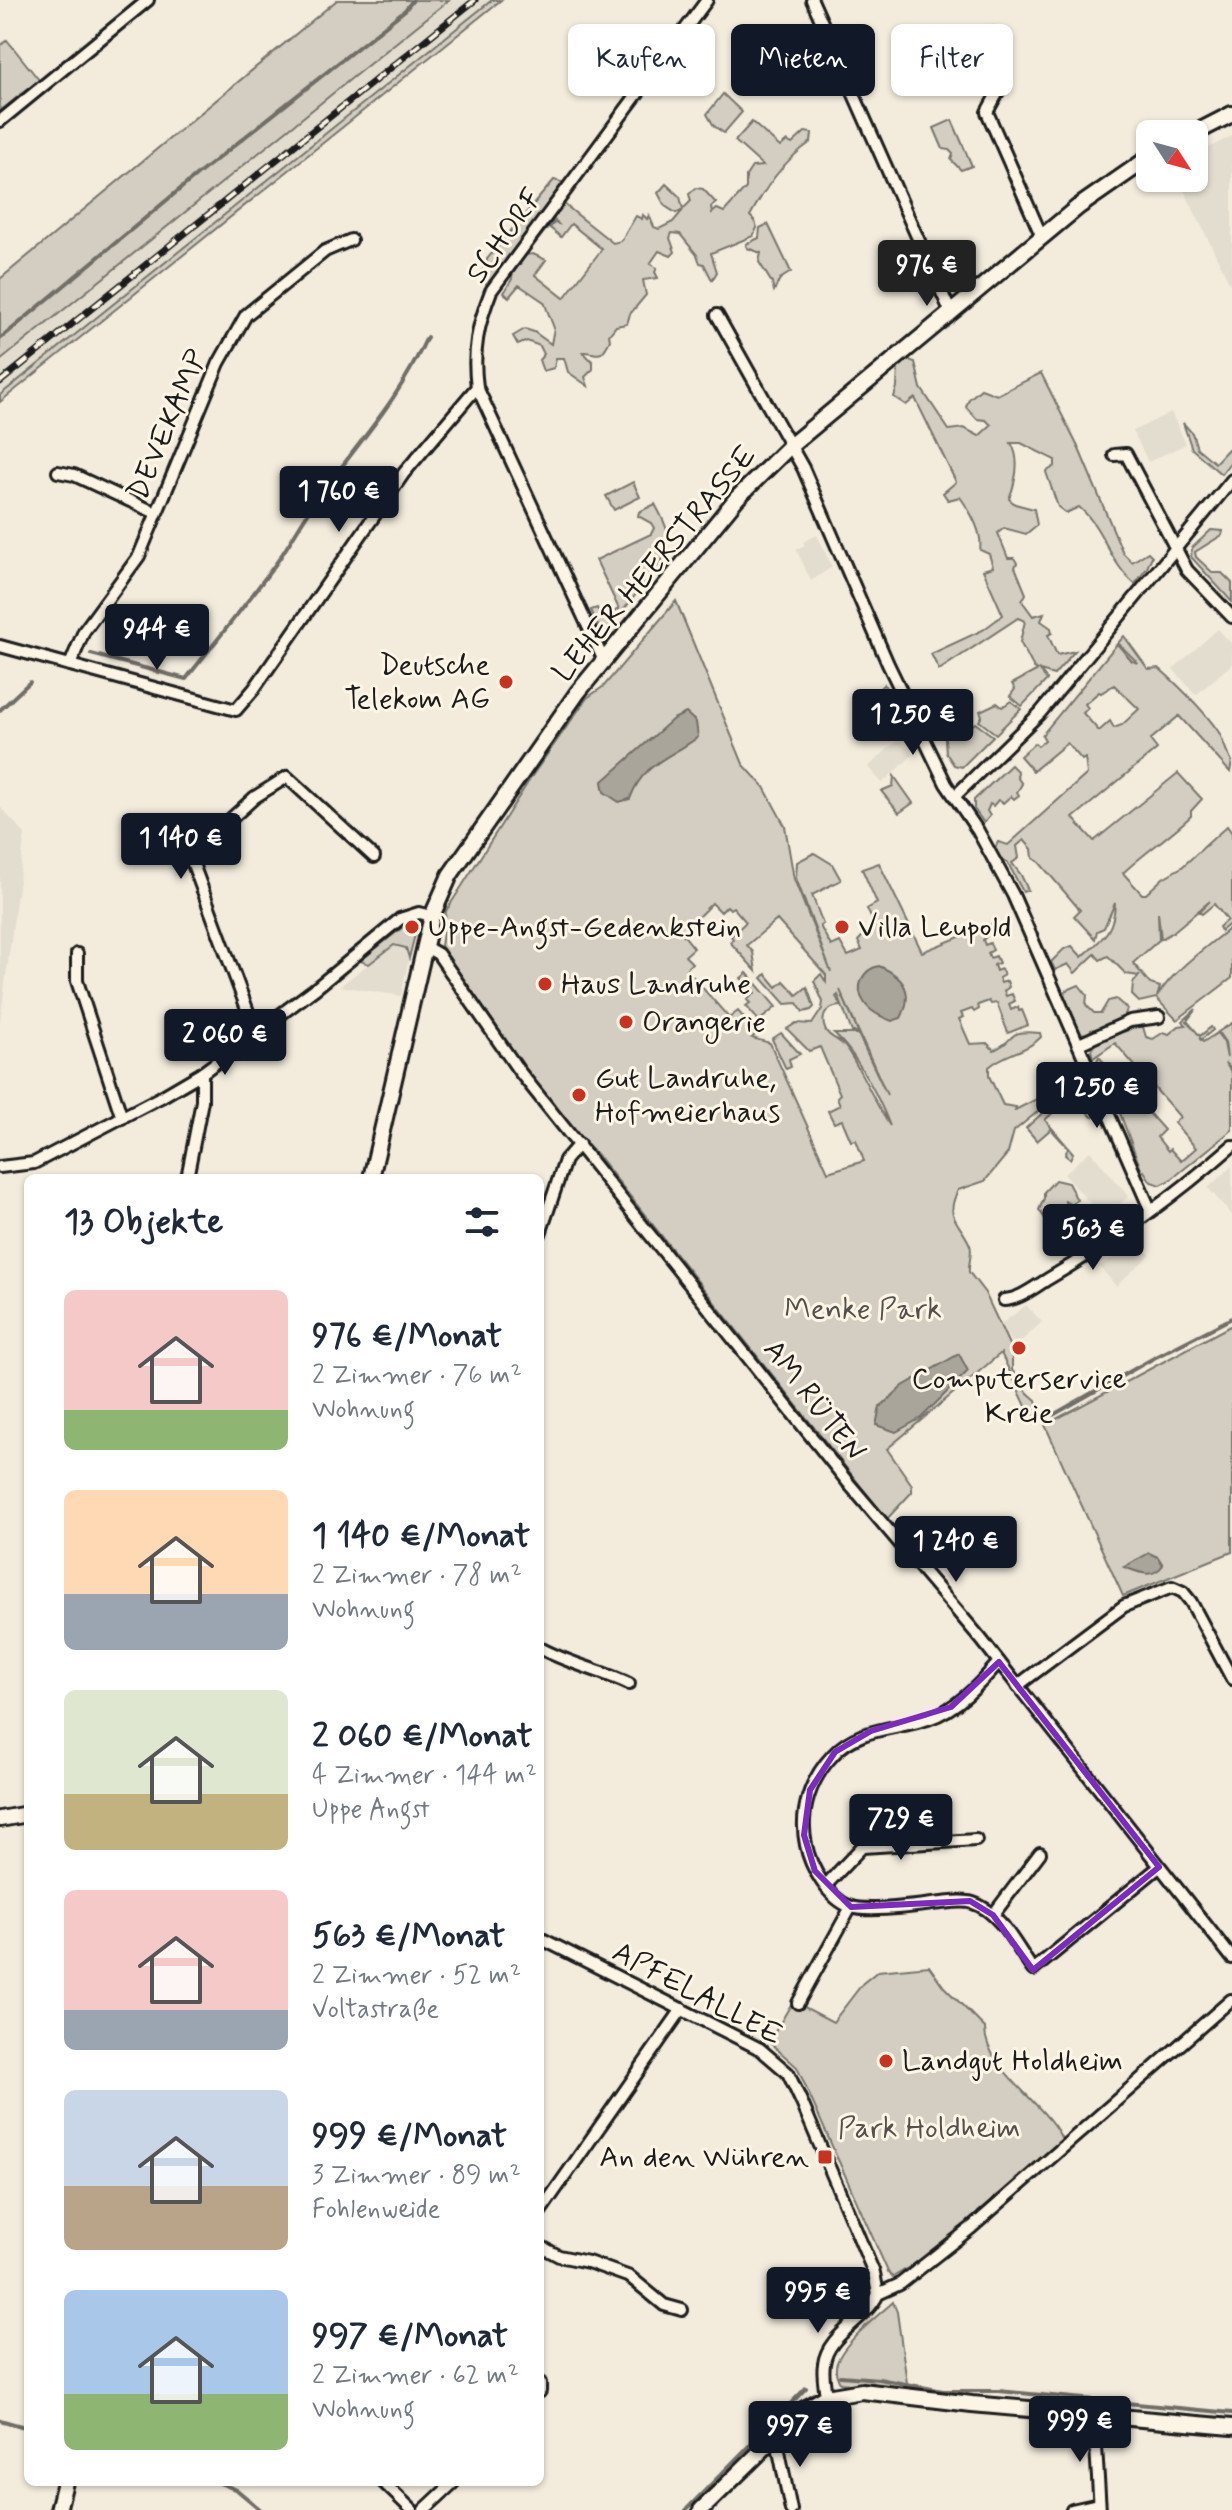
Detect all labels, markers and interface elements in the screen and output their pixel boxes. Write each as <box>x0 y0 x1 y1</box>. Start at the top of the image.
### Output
chip: Kaufen <box>568 24 715 96</box>
chip: Mieten <box>731 24 875 96</box>
chip: Filter <box>891 24 1013 96</box>
north arrow <box>1136 120 1208 192</box>
map controls <box>1136 120 1208 192</box>
street label: SCHORF <box>458 180 552 292</box>
pin: 976 € <box>871 240 983 308</box>
text: 976 € <box>896 249 958 283</box>
street label: DEVEKAMP <box>119 344 217 506</box>
street label: LEHER HEERSTRASSE <box>544 437 766 691</box>
pin: 1 760 € <box>265 466 413 534</box>
text: 1 760 € <box>298 475 380 509</box>
pin: 944 € <box>101 604 213 672</box>
text: 944 € <box>123 613 191 647</box>
place label: Deutsche Telekom AG <box>344 646 490 719</box>
marker: Deutsche Telekom AG <box>497 673 515 691</box>
pin: 1 250 € <box>839 689 987 757</box>
text: 1 250 € <box>870 698 956 732</box>
pin: 1 140 € <box>107 813 255 881</box>
text: 1 140 € <box>139 822 223 856</box>
place label: Uppe-Angst-Gedenkstein <box>428 908 741 950</box>
place label: Villa Leupold <box>858 908 1012 947</box>
marker: Uppe-Angst-Gedenkstein <box>403 918 421 936</box>
marker: Villa Leupold <box>833 918 851 936</box>
place label: Haus Landruhe <box>561 965 751 1004</box>
marker: Haus Landruhe <box>536 975 554 993</box>
place label: Orangerie <box>642 1003 766 1044</box>
pin: 2 060 € <box>151 1009 299 1077</box>
marker: Orangerie <box>617 1013 635 1031</box>
text: 2 060 € <box>182 1018 268 1052</box>
place label: Gut Landruhe, Hofmeierhaus <box>595 1059 780 1132</box>
pin: 1 250 € <box>1023 1062 1171 1130</box>
text: 1 250 € <box>1054 1071 1140 1105</box>
marker: Gut Landruhe, Hofmeierhaus <box>570 1086 588 1104</box>
text: 13 Objekte <box>64 1200 223 1245</box>
icon: filters <box>460 1200 504 1244</box>
pin: 563 € <box>1037 1204 1149 1272</box>
text: 563 € <box>1061 1213 1125 1247</box>
park label: Menke Park <box>784 1290 942 1329</box>
text: 976 €/Monat <box>312 1314 502 1359</box>
icon: home <box>128 1322 224 1418</box>
street label: AM RÜTEN <box>754 1332 874 1470</box>
marker: Computerservice Kreie <box>1010 1339 1028 1357</box>
text: 2 Zimmer · 76 m² <box>312 1359 522 1393</box>
place label: Computerservice Kreie <box>911 1360 1127 1433</box>
text: Wohnung <box>312 1393 415 1427</box>
text: 1 140 €/Monat <box>312 1514 530 1559</box>
pin: 1 240 € <box>882 1516 1030 1584</box>
icon: home <box>128 1522 224 1618</box>
text: 1 240 € <box>913 1525 999 1559</box>
text: 2 Zimmer · 78 m² <box>312 1559 522 1593</box>
text: Wohnung <box>312 1593 415 1627</box>
text: 2 060 €/Monat <box>312 1714 532 1759</box>
icon: home <box>128 1722 224 1818</box>
text: 4 Zimmer · 144 m² <box>312 1759 537 1793</box>
text: Uppe Angst <box>312 1793 430 1827</box>
pin: 729 € <box>845 1794 957 1862</box>
text: 729 € <box>867 1803 935 1837</box>
text: 563 €/Monat <box>312 1914 505 1959</box>
icon: home <box>128 1922 224 2018</box>
street label: APFELALLEE <box>605 1933 789 2055</box>
text: 2 Zimmer · 52 m² <box>312 1959 521 1993</box>
text: Voltastraße <box>312 1993 439 2027</box>
place label: Landgut Holdheim <box>902 2042 1123 2081</box>
marker: Landgut Holdheim <box>877 2052 895 2070</box>
park label: Park Holdheim <box>838 2109 1020 2148</box>
text: 999 €/Monat <box>312 2114 507 2159</box>
icon: home <box>128 2122 224 2218</box>
place label: An den Wühren <box>599 2138 809 2177</box>
marker: An den Wühren <box>816 2148 834 2166</box>
text: 3 Zimmer · 89 m² <box>312 2159 521 2193</box>
text: Fohlenweide <box>312 2193 440 2227</box>
pin: 995 € <box>762 2267 874 2335</box>
text: 995 € <box>785 2276 851 2310</box>
text: 997 €/Monat <box>312 2314 508 2359</box>
icon: home <box>128 2322 224 2418</box>
text: 2 Zimmer · 62 m² <box>312 2359 519 2393</box>
text: Wohnung <box>312 2393 415 2427</box>
pin: 999 € <box>1024 2396 1136 2464</box>
pin: 997 € <box>744 2401 856 2469</box>
text: 999 € <box>1047 2405 1113 2439</box>
text: 997 € <box>767 2410 833 2444</box>

